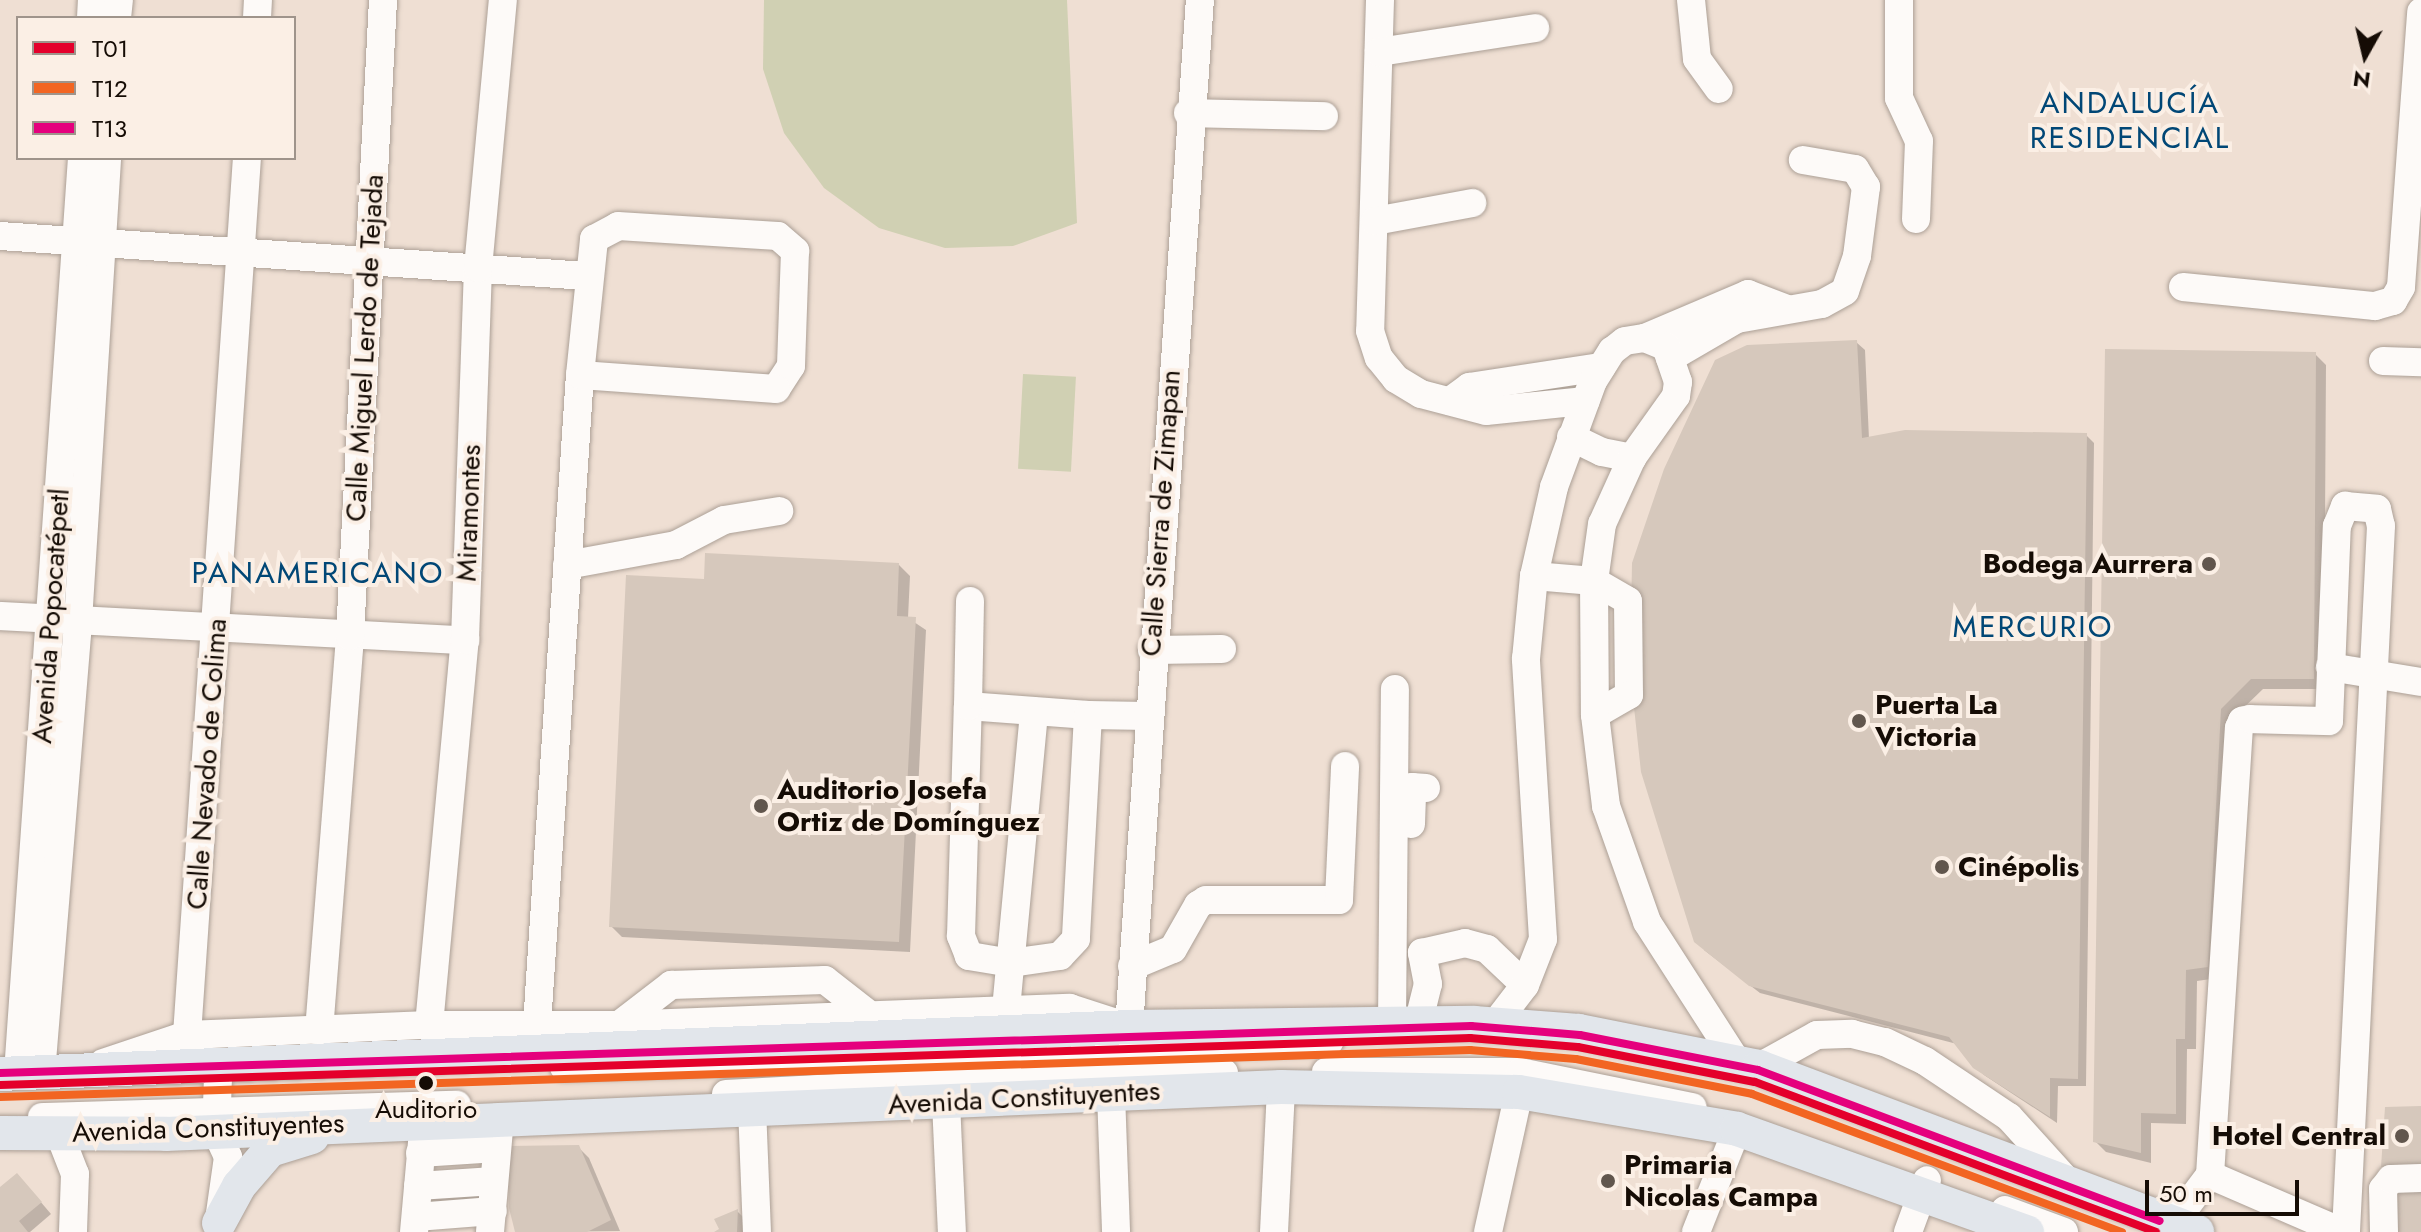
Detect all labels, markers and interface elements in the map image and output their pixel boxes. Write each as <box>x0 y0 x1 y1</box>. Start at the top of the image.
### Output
legend <box>16 16 296 160</box>
north arrow <box>2325 16 2405 96</box>
text: T01 <box>92 31 128 66</box>
text: N <box>2351 63 2373 97</box>
text: T12 <box>92 71 128 106</box>
district label: ANDALUCÍA RESIDENCIAL <box>2030 85 2230 156</box>
text: T13 <box>92 111 127 146</box>
street label: Calle Miguel Lerdo de Tejada <box>339 173 391 523</box>
street label: Calle Sierra de Zimapan <box>1134 369 1188 657</box>
street label: Miramontes <box>450 444 488 582</box>
street label: Avenida Popocatépetl <box>25 487 77 745</box>
place label: Bodega Aurrera <box>1983 547 2193 581</box>
district label: PANAMERICANO <box>192 555 444 591</box>
marker: Bodega Aurrera <box>2200 555 2218 573</box>
district label: MERCURIO <box>1953 609 2113 645</box>
street label: Calle Nevado de Colima <box>180 617 234 911</box>
place label: Puerta La Victoria <box>1875 688 1998 754</box>
marker: Puerta La Victoria <box>1850 712 1868 730</box>
place label: Auditorio Josefa Ortiz de Domínguez <box>777 773 1040 839</box>
marker: Auditorio Josefa Ortiz de Domínguez <box>752 797 770 815</box>
place label: Cinépolis <box>1958 850 2079 884</box>
marker: Cinépolis <box>1933 858 1951 876</box>
street label: Avenida Constituyentes <box>887 1074 1161 1122</box>
marker: Auditorio <box>418 1075 434 1091</box>
place label: Auditorio <box>375 1094 477 1126</box>
street label: Avenida Constituyentes <box>71 1106 345 1150</box>
place label: Hotel Central <box>2212 1119 2386 1153</box>
marker: Hotel Central <box>2393 1127 2411 1145</box>
place label: Primaria Nicolas Campa <box>1624 1148 1818 1214</box>
scale bar <box>2149 1164 2303 1214</box>
marker: Primaria Nicolas Campa <box>1599 1172 1617 1190</box>
text: 50 m <box>2159 1176 2213 1211</box>

